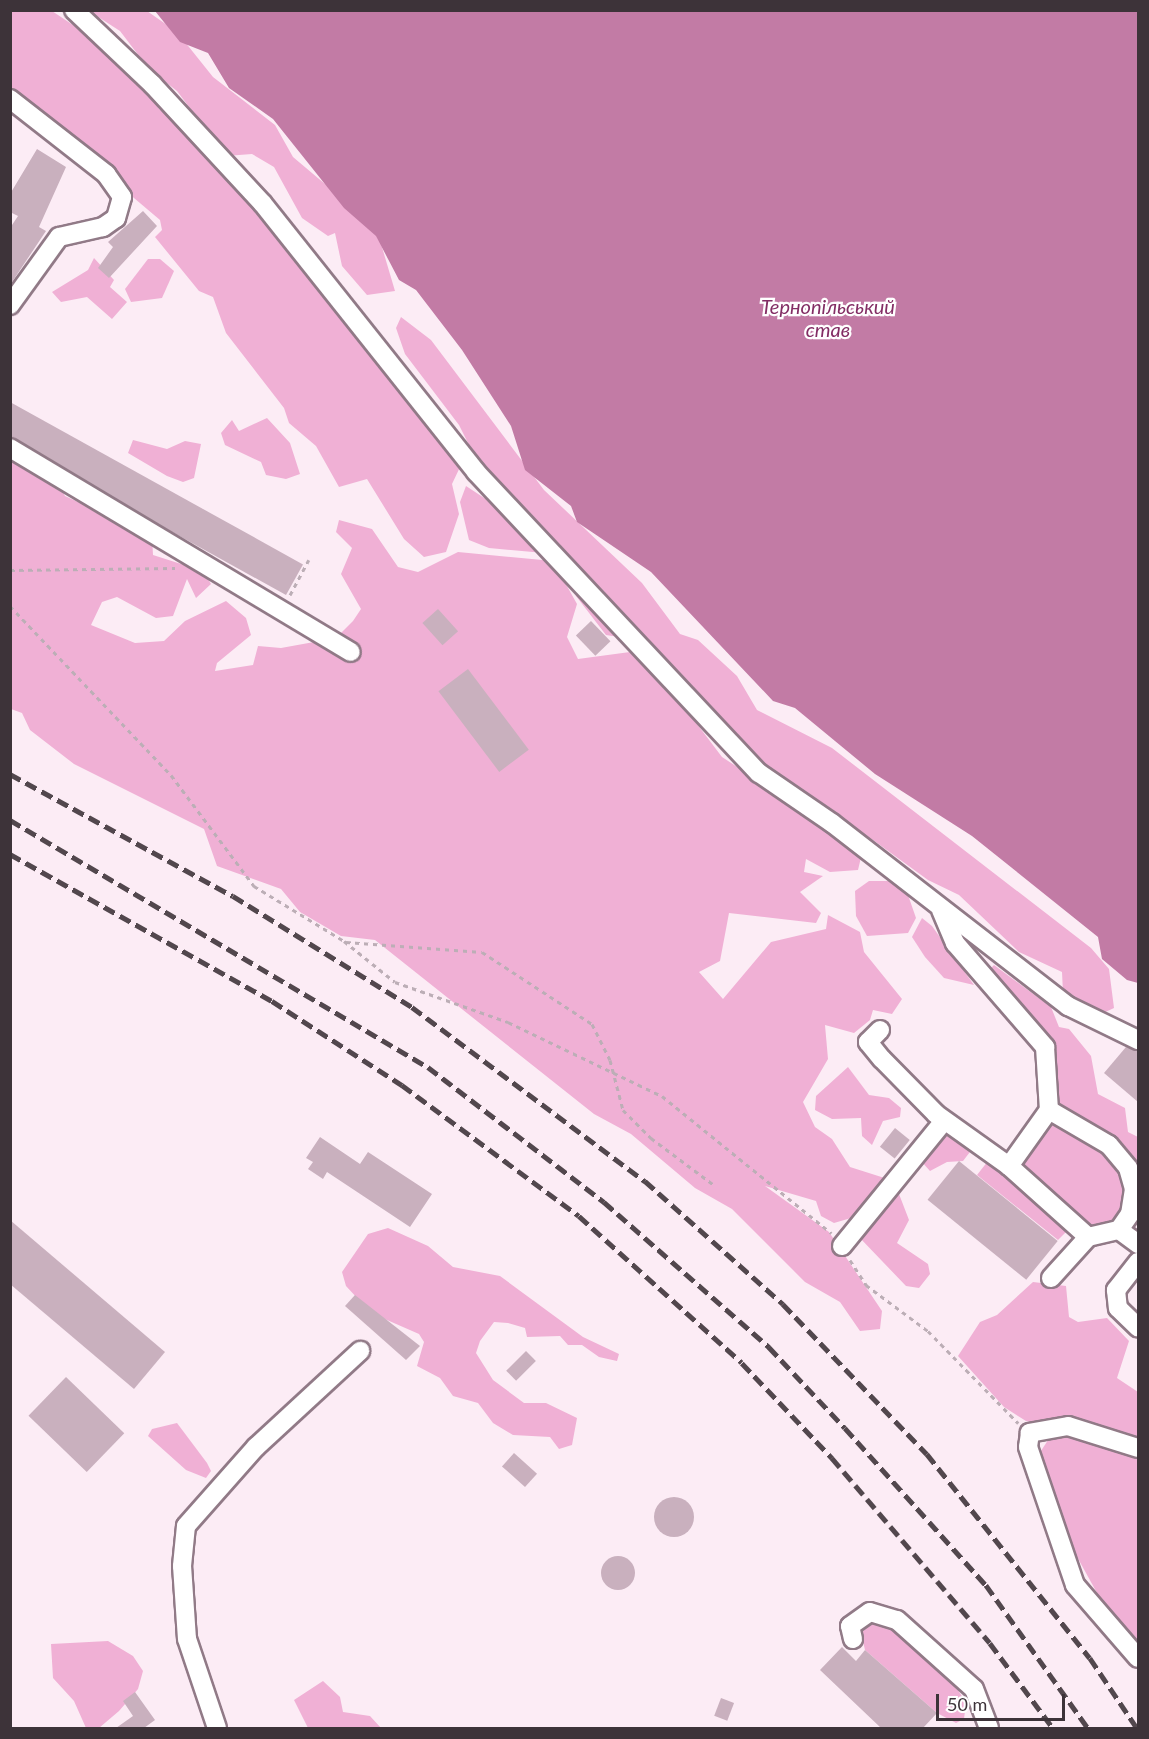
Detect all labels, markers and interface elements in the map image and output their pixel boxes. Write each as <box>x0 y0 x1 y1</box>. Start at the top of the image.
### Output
water label: Тернопільський став <box>761 295 895 342</box>
scale bar <box>939 1682 1068 1720</box>
text: 50 m <box>947 1693 987 1715</box>

